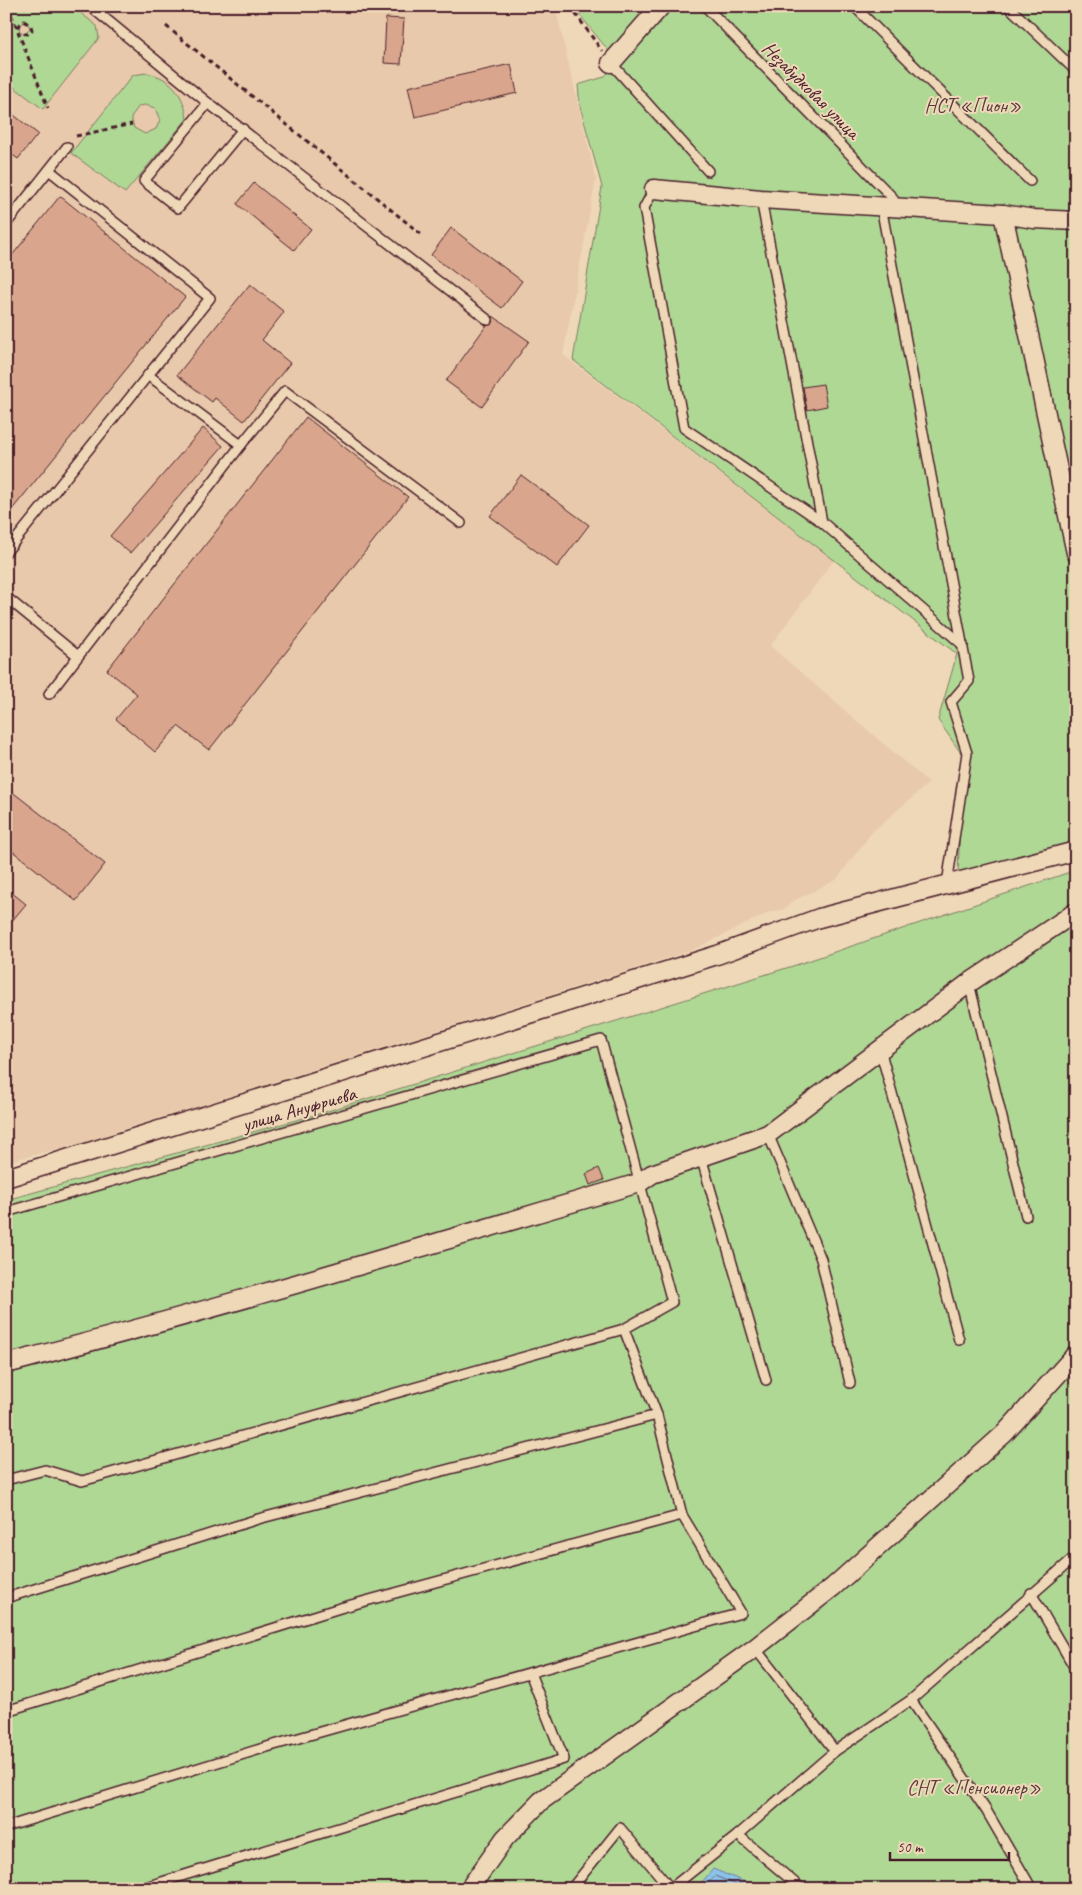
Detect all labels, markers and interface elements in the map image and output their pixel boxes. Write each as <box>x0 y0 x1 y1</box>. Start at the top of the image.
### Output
street label: Незабудковая улица <box>756 36 866 146</box>
park label: НСТ «Пион» <box>925 93 1021 118</box>
street label: улица Ануфриева <box>238 1081 360 1137</box>
park label: СНТ «Пенсионер» <box>907 1775 1041 1800</box>
scale bar <box>890 1830 1008 1862</box>
text: 50 m <box>897 1838 924 1857</box>

